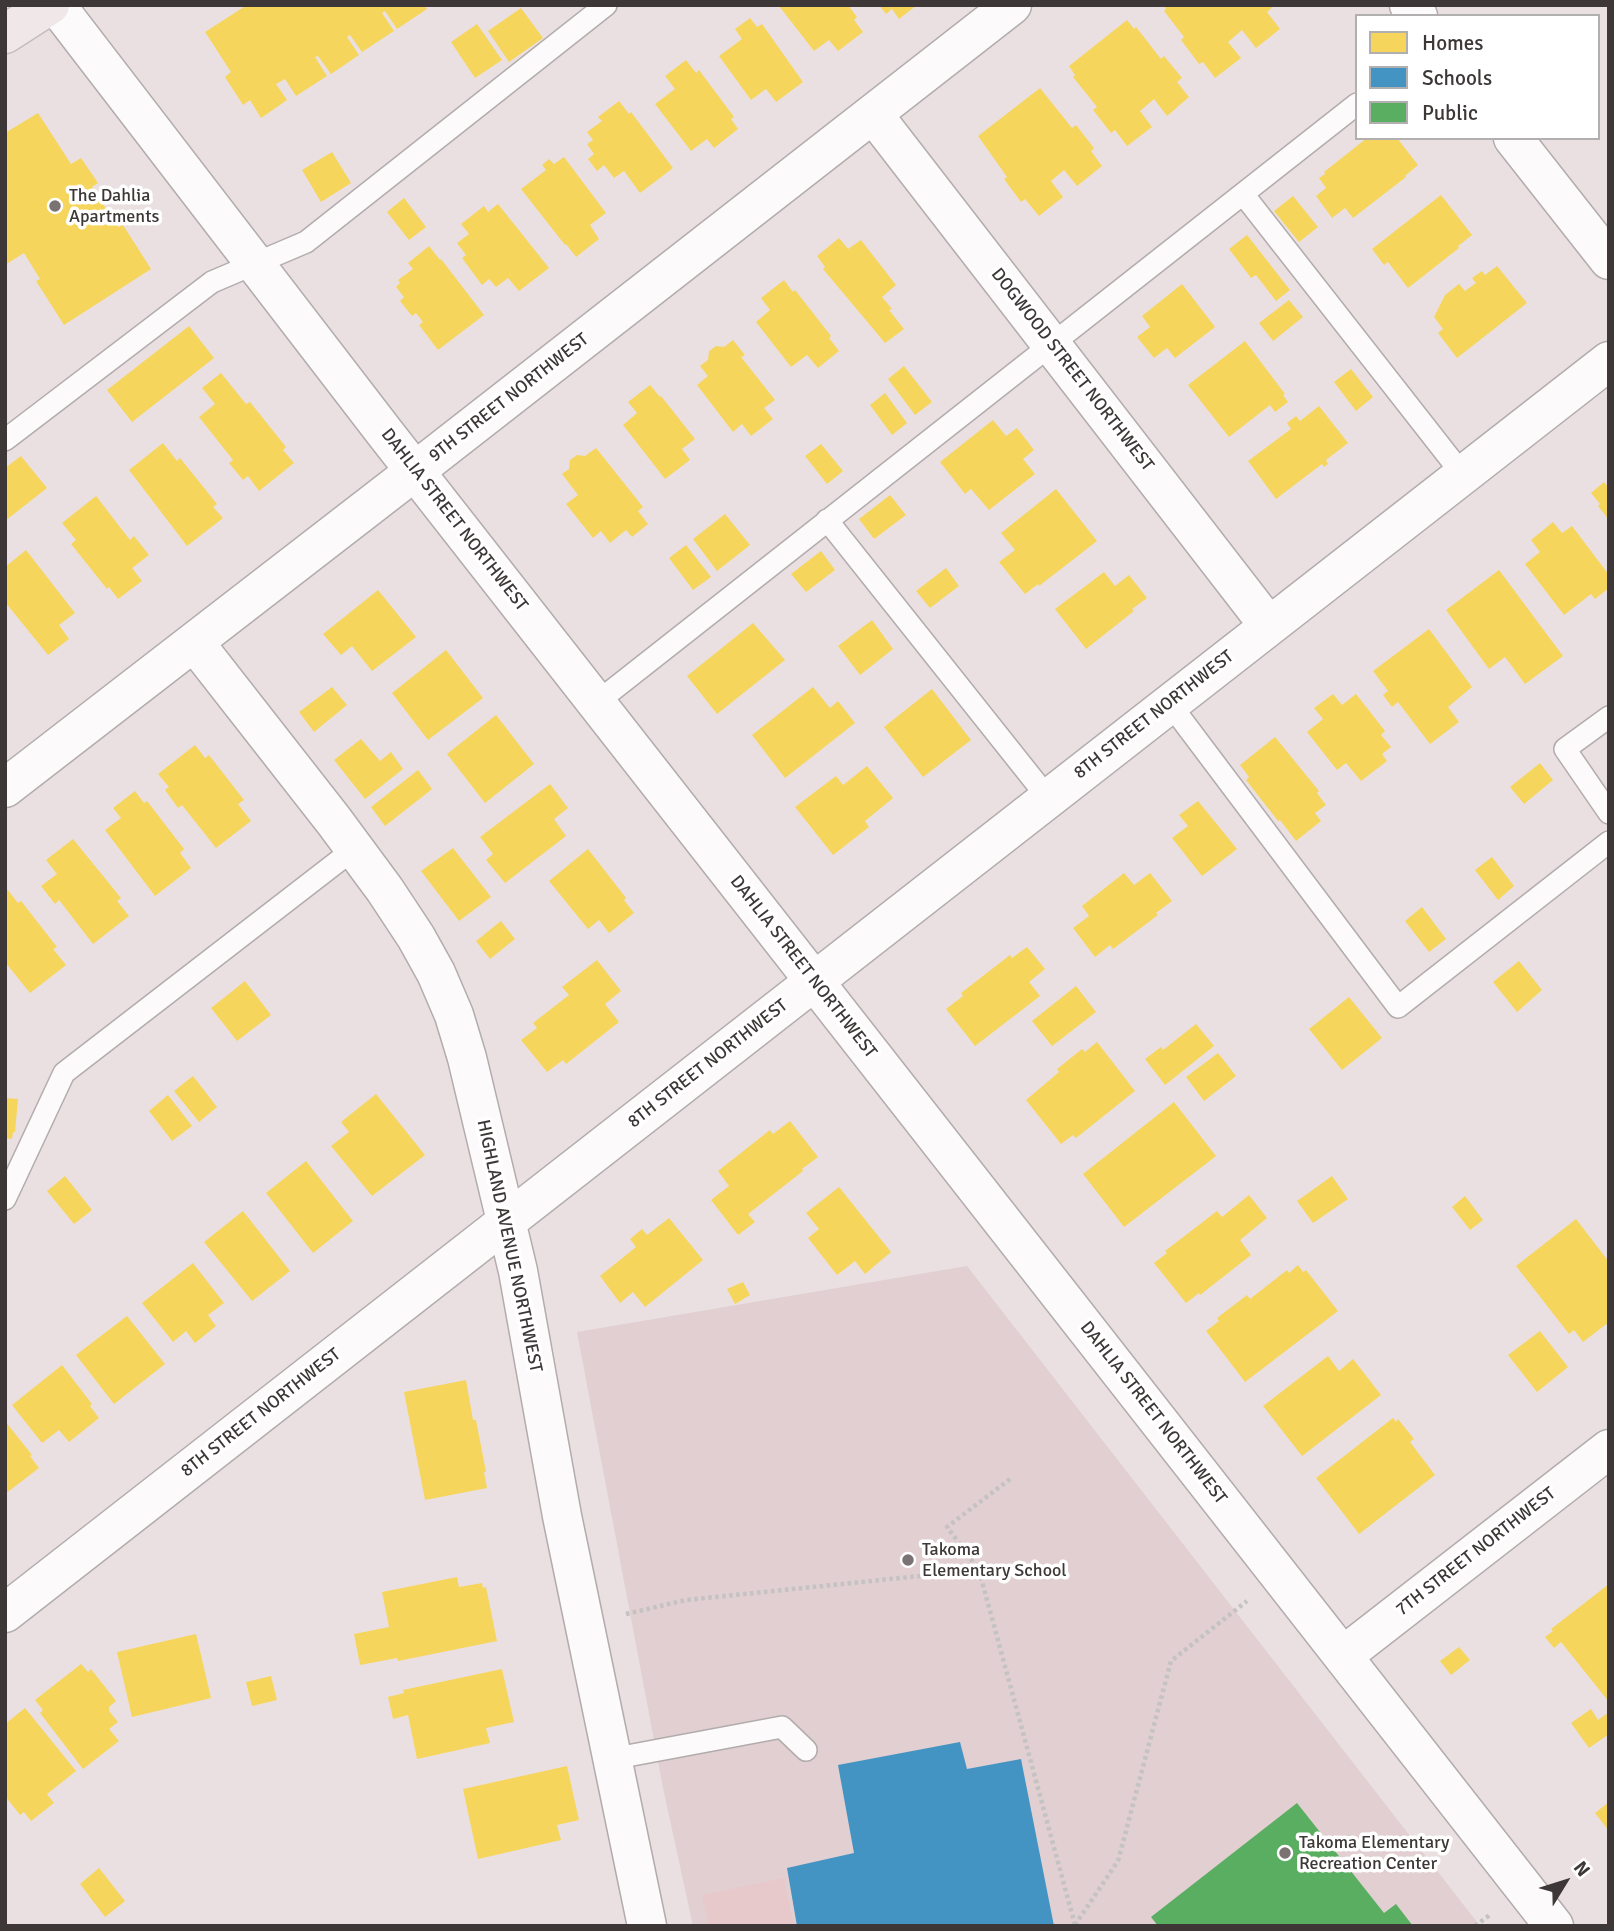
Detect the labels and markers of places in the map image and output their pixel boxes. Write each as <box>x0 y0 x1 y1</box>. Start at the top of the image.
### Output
place label: The Dahlia Apartments <box>69 185 159 228</box>
marker: The Dahlia Apartments <box>47 198 63 214</box>
place label: Takoma Elementary School <box>922 1539 1067 1582</box>
marker: Takoma Elementary School <box>900 1552 916 1568</box>
place label: Takoma Elementary Recreation Center <box>1299 1832 1450 1874</box>
marker: Takoma Elementary Recreation Center <box>1277 1845 1293 1861</box>

